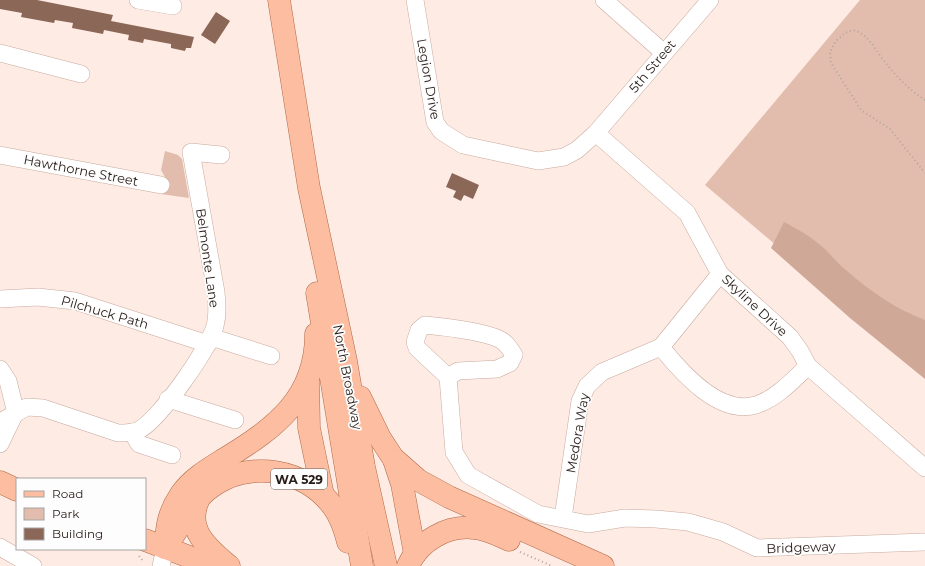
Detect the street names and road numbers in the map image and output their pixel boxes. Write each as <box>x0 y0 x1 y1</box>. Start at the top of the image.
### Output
street label: 5th Street <box>625 36 679 96</box>
street label: Legion Drive <box>414 37 444 121</box>
street label: Hawthorne Street <box>22 151 140 189</box>
street label: Belmonte Lane <box>193 207 223 309</box>
street label: Skyline Drive <box>719 271 791 339</box>
street label: Pilchuck Path <box>59 292 151 332</box>
street label: North Broadway <box>330 323 366 432</box>
street label: Medora Way <box>562 391 592 474</box>
road number: WA 529 <box>271 469 327 489</box>
street label: Bridgeway <box>766 538 837 556</box>

